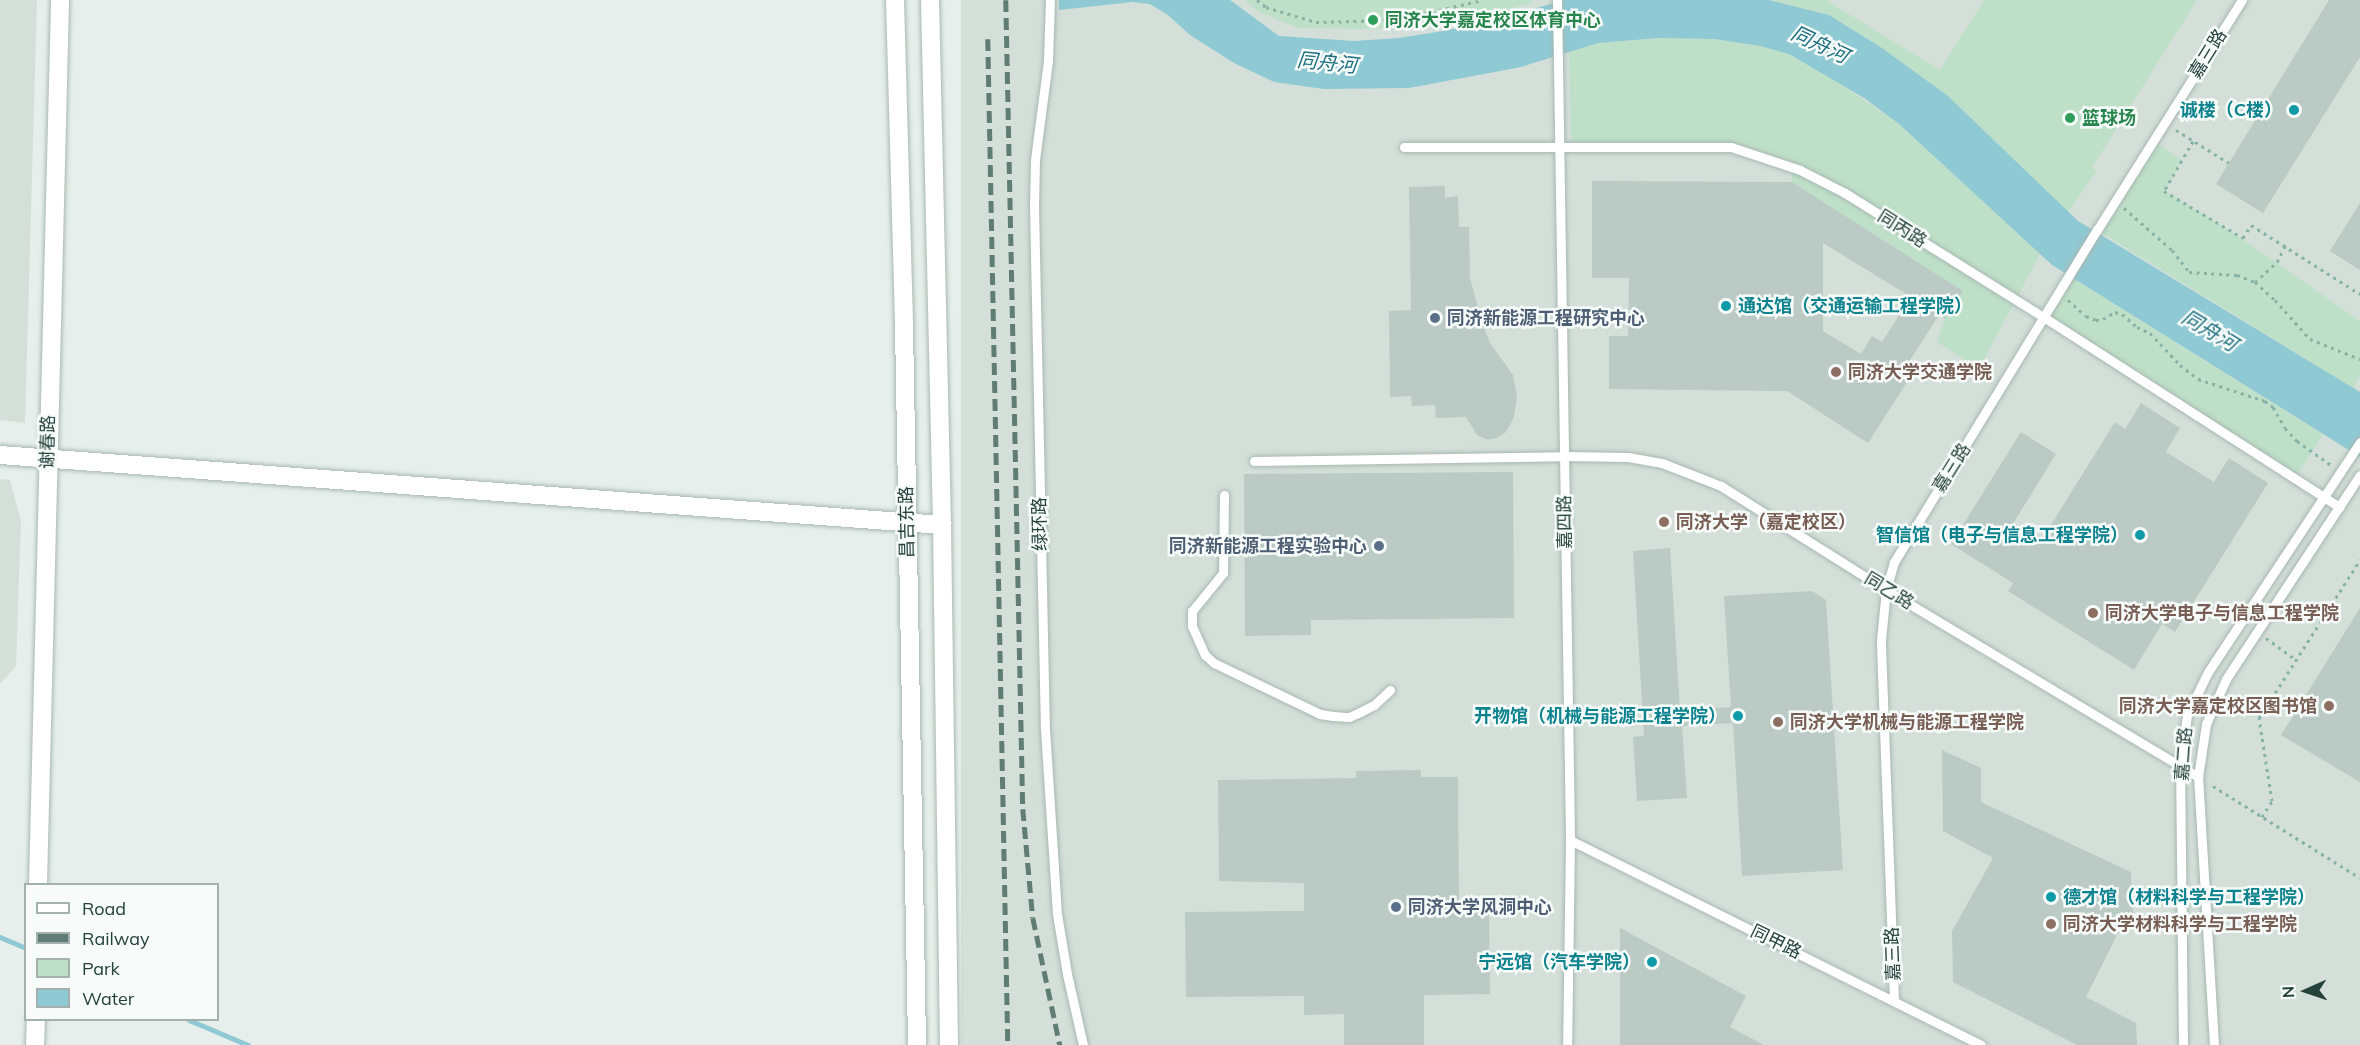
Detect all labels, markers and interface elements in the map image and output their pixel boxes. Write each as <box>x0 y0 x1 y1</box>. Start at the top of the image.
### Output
place label: 同济大学嘉定校区体育中心 <box>1385 9 1601 31</box>
marker: 同济大学嘉定校区体育中心 <box>1366 13 1380 27</box>
water label: 同舟河 <box>1788 20 1852 68</box>
street label: 嘉三路 <box>2185 25 2231 83</box>
water label: 同舟河 <box>1296 47 1358 77</box>
place label: 诚楼（C楼） <box>2180 99 2282 121</box>
marker: 诚楼（C楼） <box>2287 103 2301 117</box>
place label: 篮球场 <box>2082 107 2136 129</box>
marker: 篮球场 <box>2063 111 2077 125</box>
street label: 同丙路 <box>1873 206 1931 252</box>
place label: 通达馆（交通运输工程学院） <box>1738 295 1972 317</box>
marker: 通达馆（交通运输工程学院） <box>1719 299 1733 313</box>
water label: 同舟河 <box>2178 304 2242 356</box>
place label: 同济新能源工程研究中心 <box>1447 307 1645 329</box>
marker: 同济新能源工程研究中心 <box>1428 311 1442 325</box>
place label: 同济大学交通学院 <box>1848 361 1992 383</box>
marker: 同济大学交通学院 <box>1829 365 1843 379</box>
street label: 谢春路 <box>37 415 59 469</box>
street label: 嘉三路 <box>1929 439 1975 497</box>
street label: 昌吉东路 <box>896 486 918 558</box>
street label: 嘉四路 <box>1554 495 1576 549</box>
street label: 绿环路 <box>1029 497 1051 551</box>
place label: 同济大学（嘉定校区） <box>1676 511 1856 533</box>
marker: 同济大学（嘉定校区） <box>1657 515 1671 529</box>
place label: 智信馆（电子与信息工程学院） <box>1876 524 2128 546</box>
marker: 智信馆（电子与信息工程学院） <box>2133 528 2147 542</box>
place label: 同济新能源工程实验中心 <box>1169 535 1367 557</box>
marker: 同济新能源工程实验中心 <box>1372 539 1386 553</box>
street label: 同乙路 <box>1860 568 1918 614</box>
place label: 同济大学电子与信息工程学院 <box>2105 602 2339 624</box>
marker: 同济大学电子与信息工程学院 <box>2086 606 2100 620</box>
place label: 同济大学嘉定校区图书馆 <box>2119 695 2317 717</box>
marker: 同济大学嘉定校区图书馆 <box>2322 699 2336 713</box>
place label: 开物馆（机械与能源工程学院） <box>1474 705 1726 727</box>
marker: 开物馆（机械与能源工程学院） <box>1731 709 1745 723</box>
place label: 同济大学机械与能源工程学院 <box>1790 711 2024 733</box>
marker: 同济大学机械与能源工程学院 <box>1771 715 1785 729</box>
street label: 嘉二路 <box>2171 726 2197 782</box>
legend <box>24 883 219 1021</box>
place label: 德才馆（材料科学与工程学院） <box>2063 886 2315 908</box>
marker: 德才馆（材料科学与工程学院） <box>2044 890 2058 904</box>
place label: 同济大学风洞中心 <box>1408 896 1552 918</box>
text: Road <box>82 897 126 920</box>
marker: 同济大学风洞中心 <box>1389 900 1403 914</box>
place label: 同济大学材料科学与工程学院 <box>2063 913 2297 935</box>
marker: 同济大学材料科学与工程学院 <box>2044 917 2058 931</box>
street label: 同甲路 <box>1747 920 1805 964</box>
text: Railway <box>82 927 150 950</box>
street label: 嘉三路 <box>1881 927 1905 981</box>
place label: 宁远馆（汽车学院） <box>1478 951 1640 973</box>
marker: 宁远馆（汽车学院） <box>1645 955 1659 969</box>
text: Park <box>82 957 120 980</box>
north arrow <box>2276 961 2336 1021</box>
text: N <box>2278 985 2298 999</box>
text: Water <box>82 987 134 1010</box>

